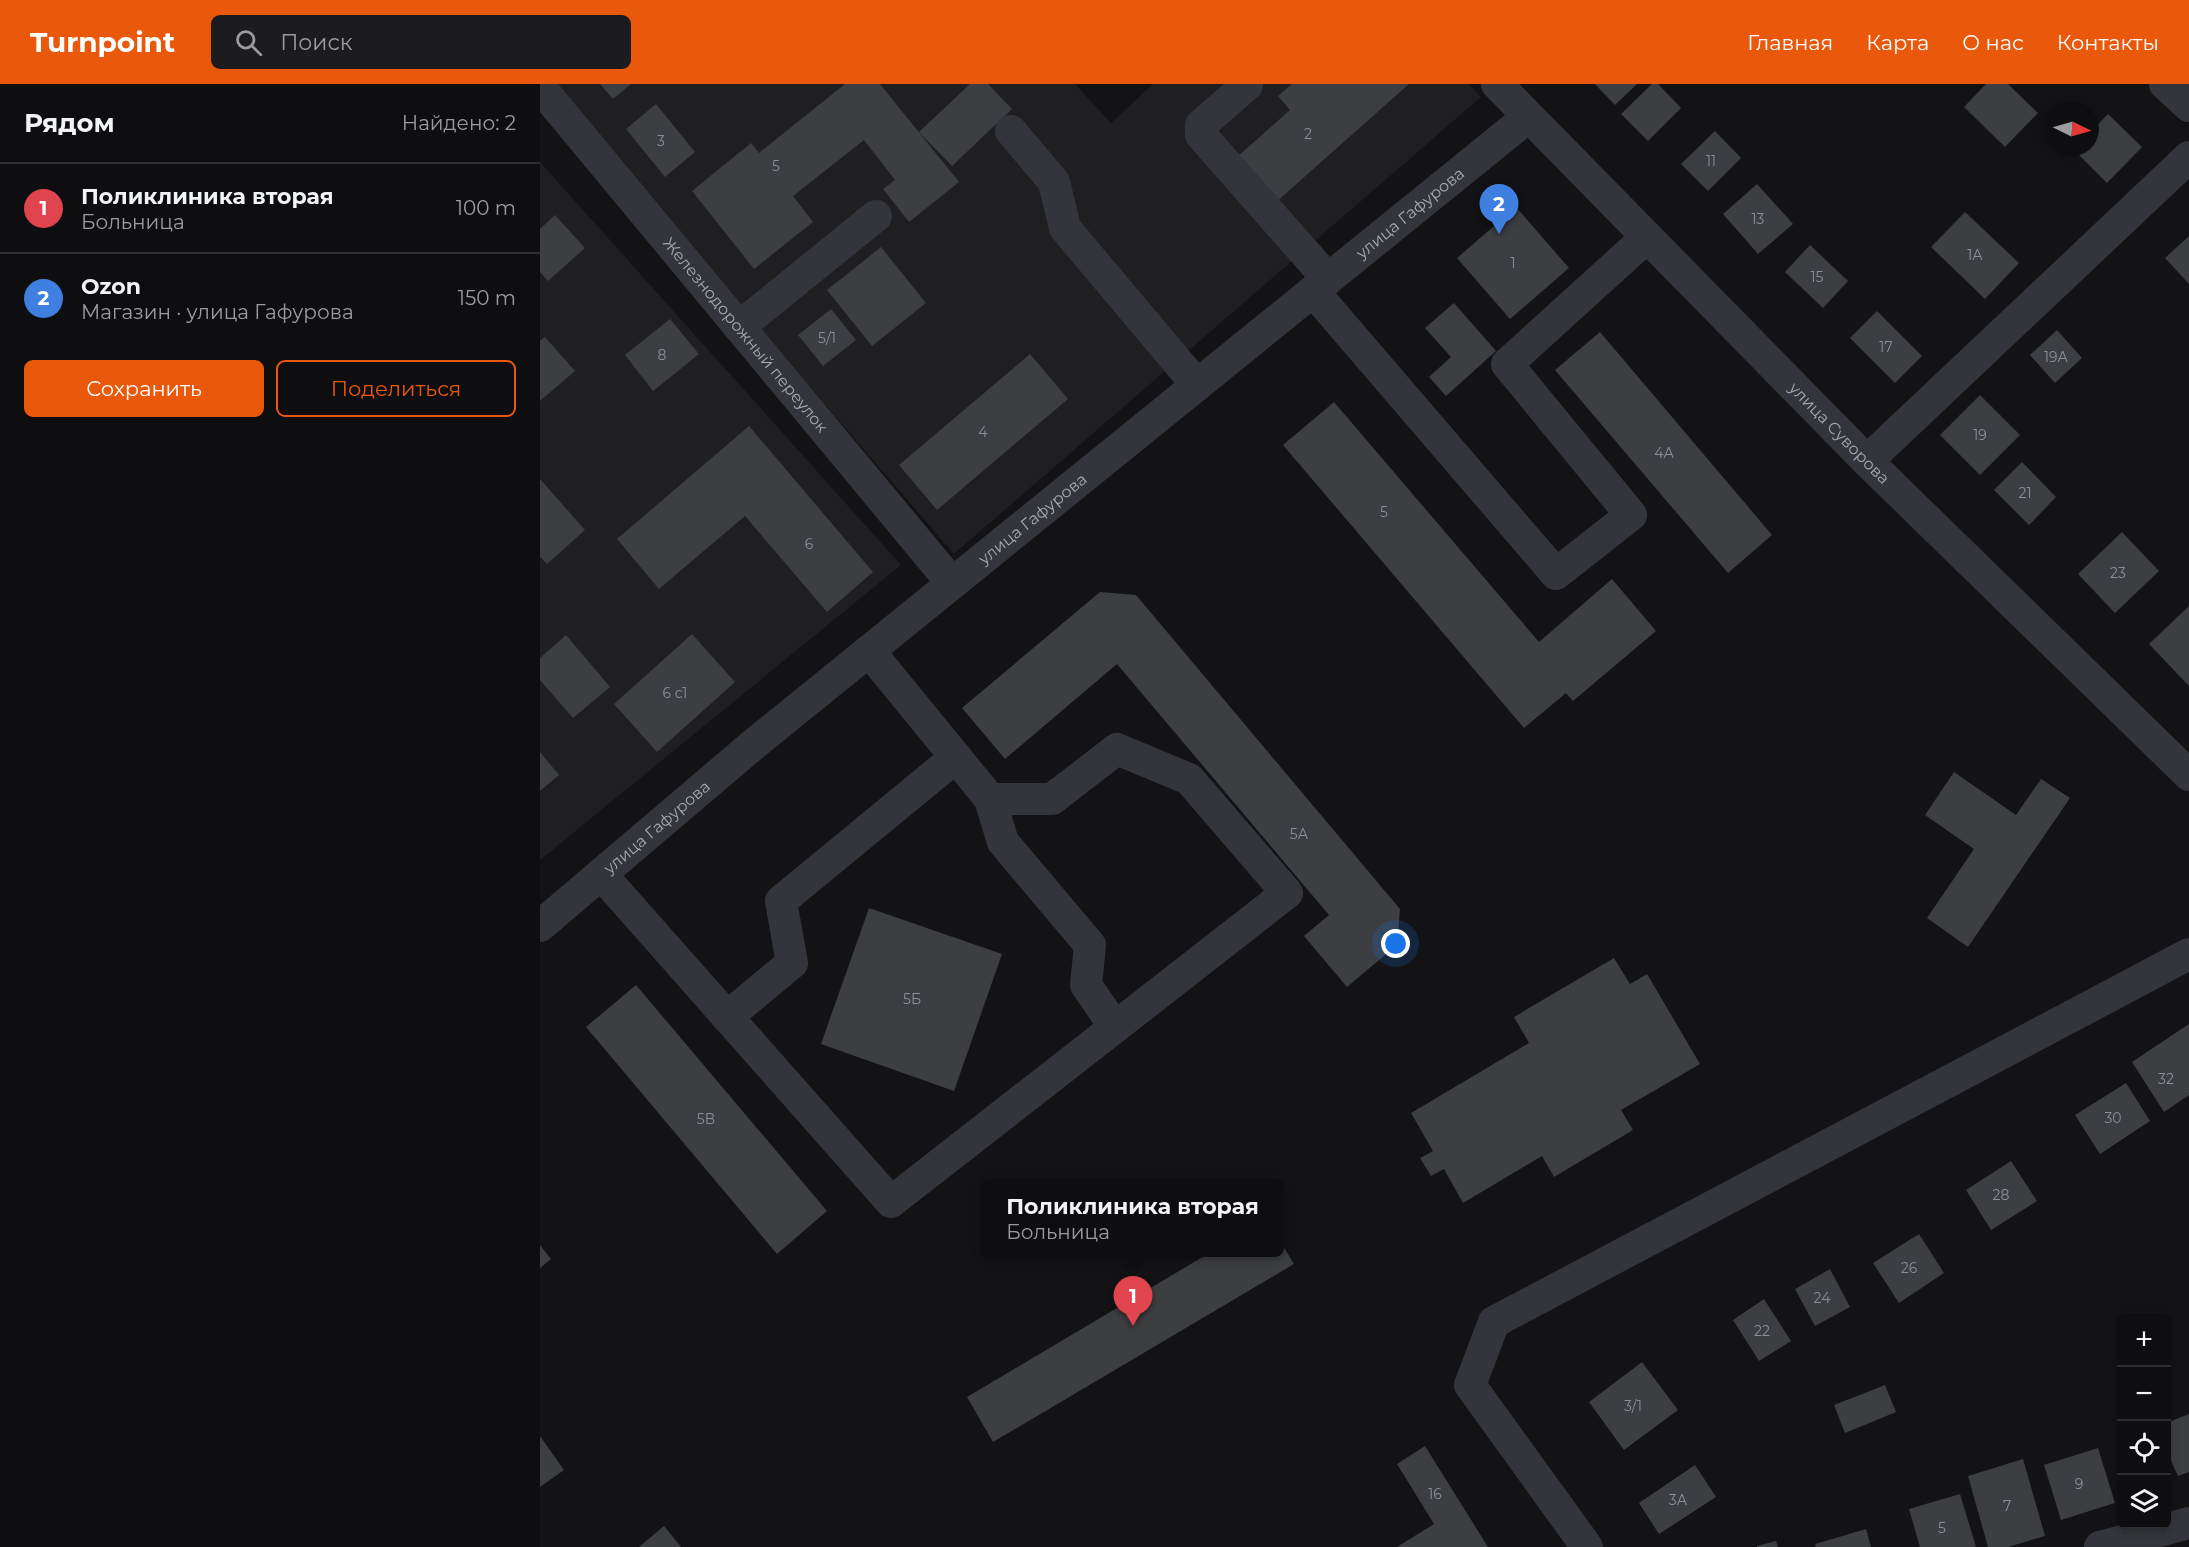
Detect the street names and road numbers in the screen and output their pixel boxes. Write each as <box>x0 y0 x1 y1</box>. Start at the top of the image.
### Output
street label: улица Гафурова <box>1351 164 1468 263</box>
street label: Железнодорожный переулок <box>659 234 832 437</box>
street label: улица Суворова <box>1784 378 1893 488</box>
street label: улица Гафурова <box>974 470 1090 569</box>
street label: улица Гафурова <box>599 777 714 878</box>

